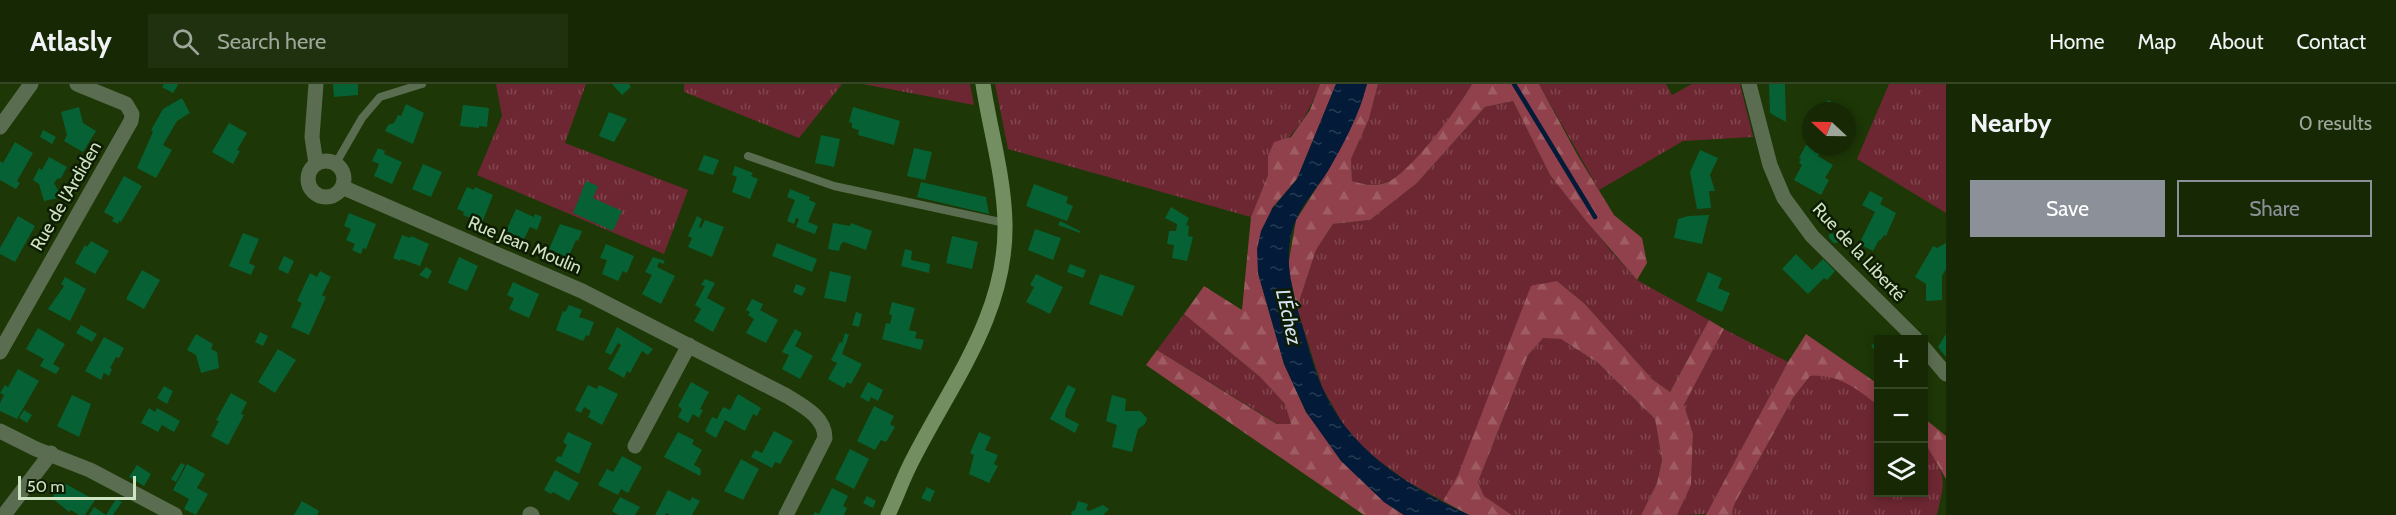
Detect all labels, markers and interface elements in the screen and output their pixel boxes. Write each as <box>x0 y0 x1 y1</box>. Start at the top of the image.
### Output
search box <box>148 14 568 68</box>
text: Atlasly <box>30 24 112 58</box>
icon: search <box>169 25 202 58</box>
text: Search here <box>217 28 326 55</box>
text: Home <box>2049 29 2105 54</box>
text: Map <box>2138 29 2176 54</box>
text: About <box>2209 29 2263 54</box>
text: Contact <box>2296 29 2366 54</box>
north arrow <box>1802 102 1856 156</box>
text: Nearby <box>1970 107 2051 139</box>
text: 0 results <box>2299 111 2372 135</box>
street label: Rue de l'Ardiden <box>26 137 106 255</box>
button: Save <box>1970 180 2165 237</box>
button: Share <box>2177 180 2372 237</box>
street label: Rue de la Liberté <box>1808 198 1910 306</box>
street label: Rue Jean Moulin <box>465 211 585 279</box>
water label: L'Échez <box>1271 287 1308 348</box>
map controls <box>1874 335 1928 497</box>
button: + <box>1874 335 1928 389</box>
button: − <box>1874 389 1928 443</box>
button: layers <box>1874 443 1928 497</box>
scale bar <box>18 473 136 500</box>
text: 50 m <box>27 477 64 496</box>

